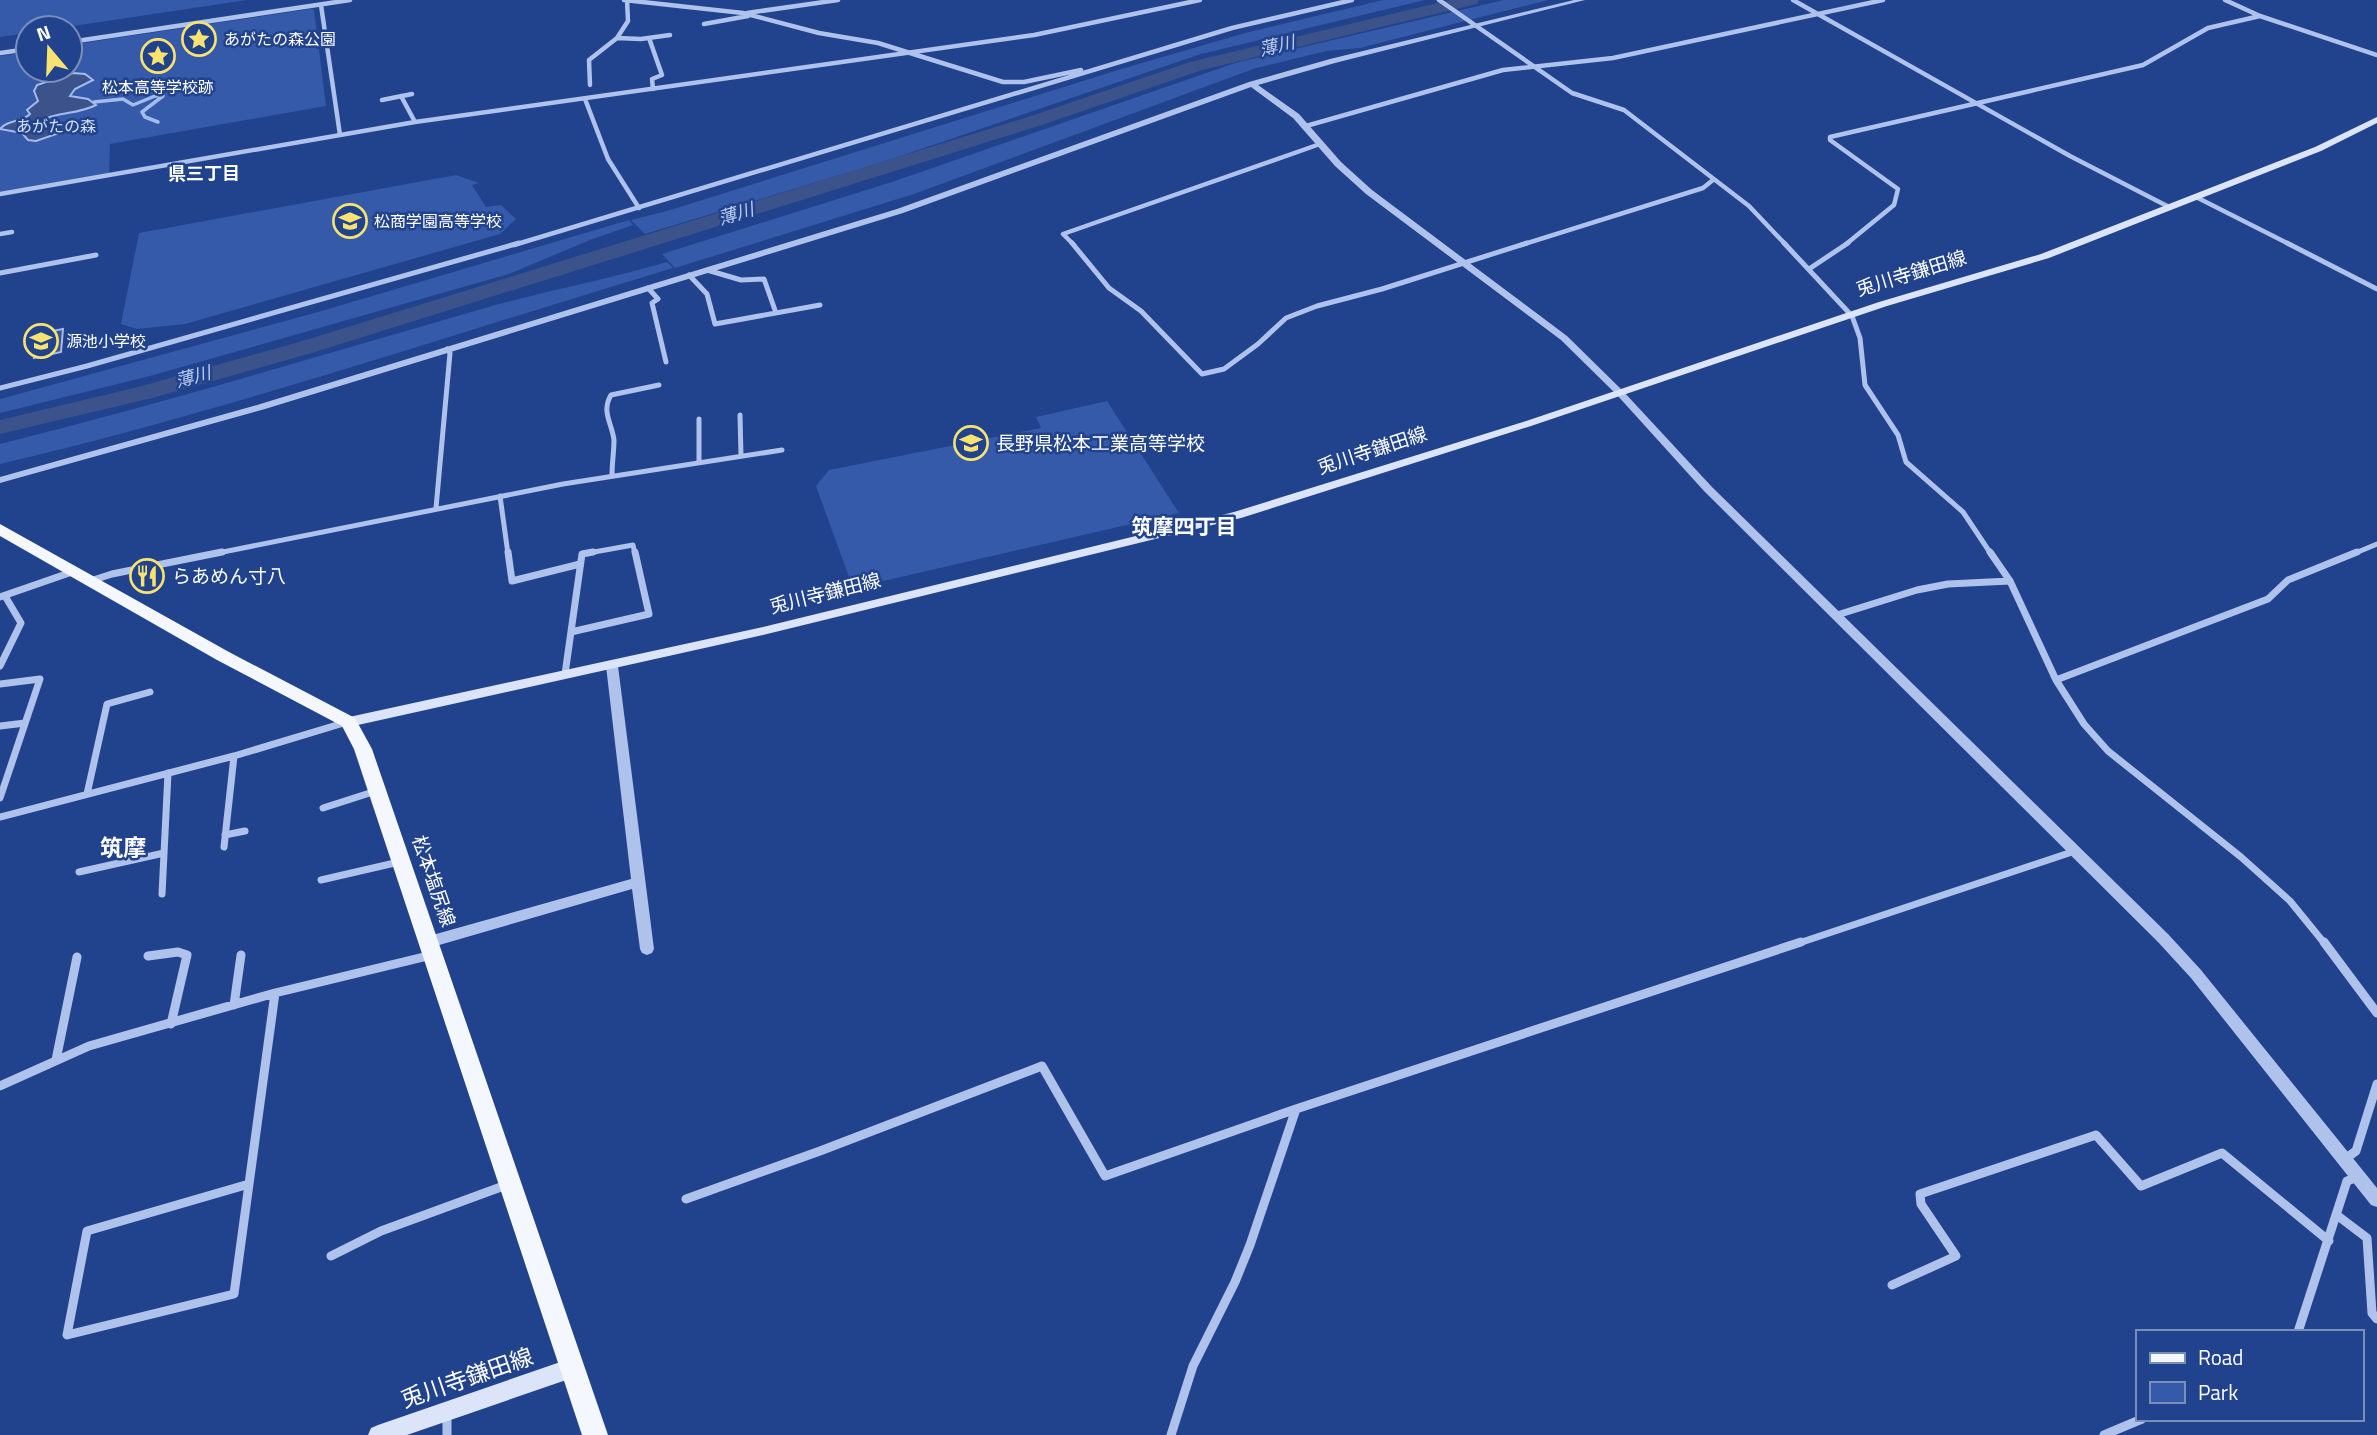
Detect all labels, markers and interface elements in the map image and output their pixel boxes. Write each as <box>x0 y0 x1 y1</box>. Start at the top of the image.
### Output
north arrow <box>14 14 84 84</box>
text: N <box>32 17 54 48</box>
place icon: あがたの森公園 <box>180 20 218 58</box>
place label: あがたの森公園 <box>224 27 336 51</box>
water label: 薄川 <box>1256 28 1299 63</box>
place icon: 松本高等学校跡 <box>139 37 177 75</box>
place label: 松本高等学校跡 <box>102 75 214 99</box>
park label: あがたの森 <box>16 114 96 138</box>
district label: 県三丁目 <box>168 160 240 187</box>
water label: 薄川 <box>715 195 759 232</box>
school or university icon: 松商学園高等学校 <box>331 202 369 240</box>
place label: 松商学園高等学校 <box>374 209 502 233</box>
street label: 兎川寺鎌田線 <box>1852 242 1970 303</box>
school or university icon: 源池小学校 <box>22 322 60 360</box>
place label: 源池小学校 <box>66 329 146 353</box>
water label: 薄川 <box>172 358 216 394</box>
street label: 兎川寺鎌田線 <box>1313 418 1431 481</box>
school or university icon: 長野県松本工業高等学校 <box>952 424 990 462</box>
place label: 長野県松本工業高等学校 <box>996 428 1205 457</box>
district label: 筑摩四丁目 <box>1132 510 1237 542</box>
restaurant icon: らあめん寸八 <box>128 557 166 595</box>
place label: らあめん寸八 <box>172 561 286 590</box>
street label: 兎川寺鎌田線 <box>766 565 884 620</box>
district label: 筑摩 <box>100 830 146 865</box>
street label: 松本塩尻線 <box>405 831 464 930</box>
legend <box>2136 1330 2363 1421</box>
street label: 兎川寺鎌田線 <box>396 1339 538 1417</box>
text: Road <box>2198 1341 2243 1373</box>
text: Park <box>2198 1376 2238 1408</box>

